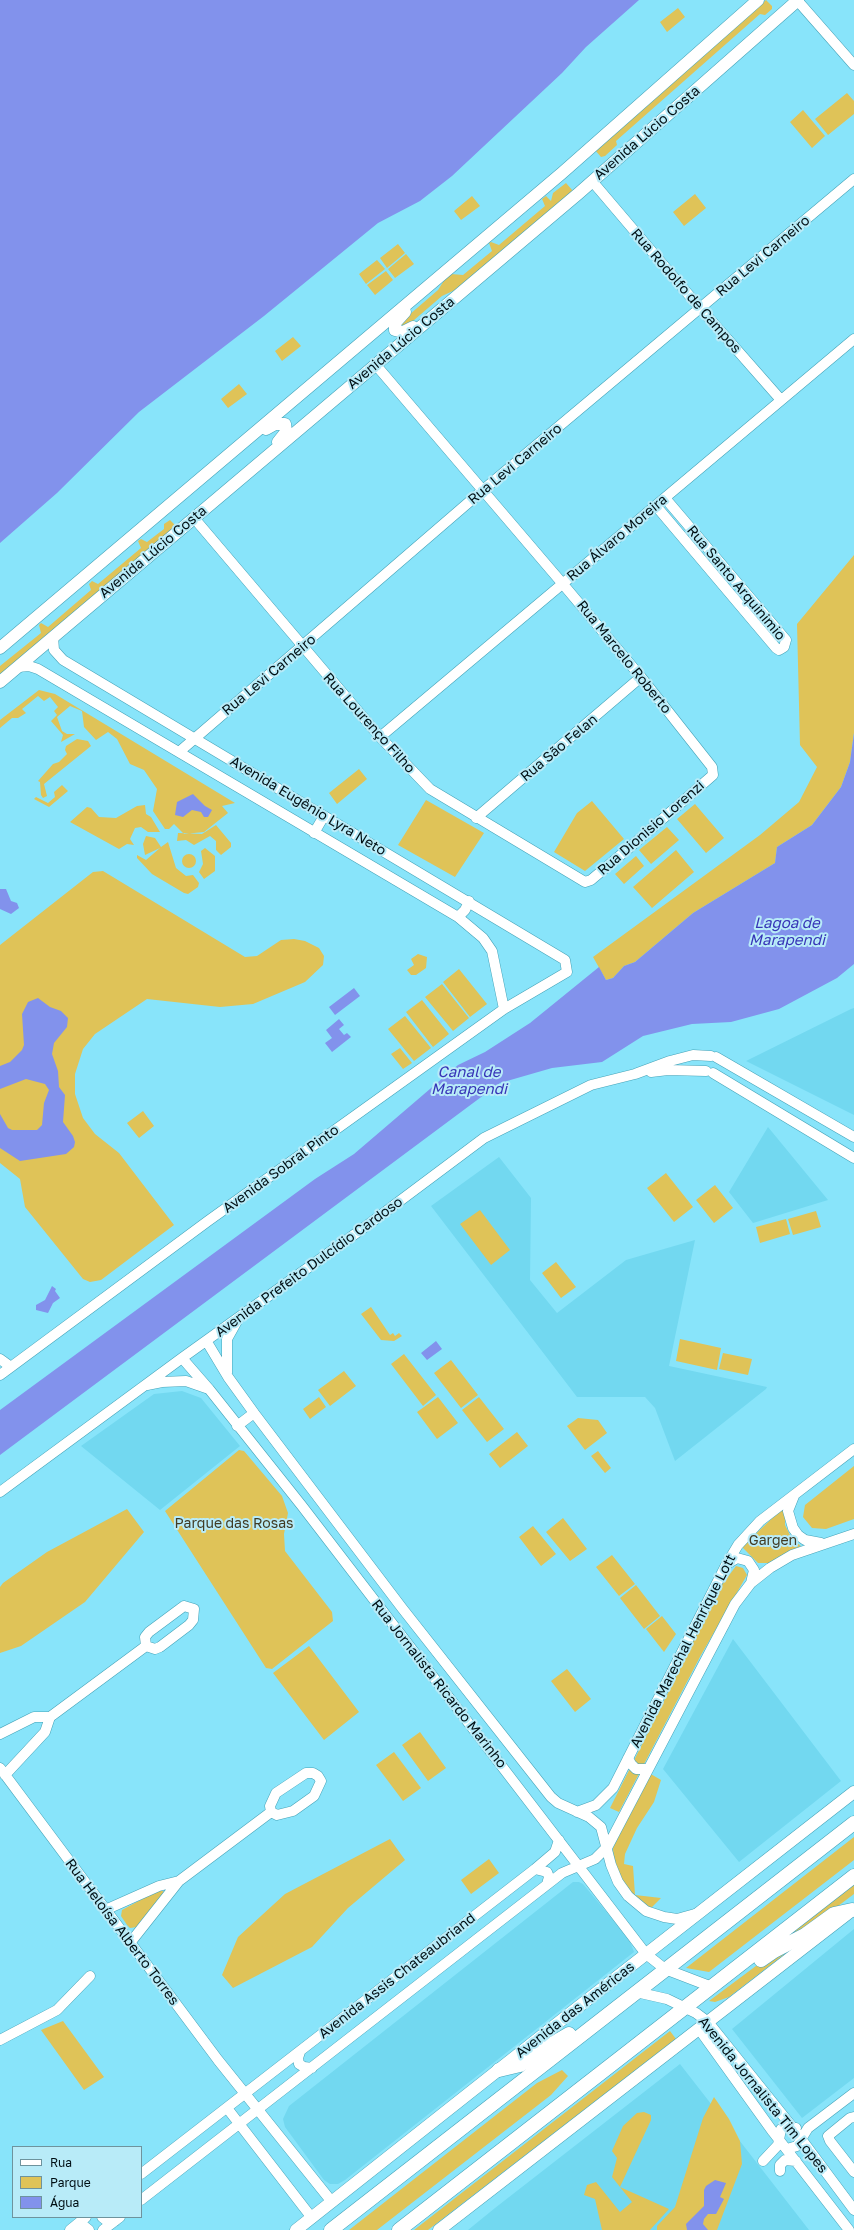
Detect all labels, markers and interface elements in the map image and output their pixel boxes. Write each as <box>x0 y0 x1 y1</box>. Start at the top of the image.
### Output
street label: Avenida Lúcio Costa <box>591 82 703 184</box>
street label: Rua Levi Carneiro <box>713 212 813 300</box>
street label: Rua Rodolfo de Campos <box>627 225 745 357</box>
street label: Avenida Lúcio Costa <box>344 293 458 393</box>
street label: Rua Levi Carneiro <box>465 420 565 508</box>
street label: Rua Álvaro Moreira <box>563 491 671 585</box>
street label: Avenida Lúcio Costa <box>96 502 210 602</box>
street label: Rua Santo Arquinimio <box>683 522 789 644</box>
street label: Rua Marcelo Roberto <box>573 597 675 717</box>
street label: Rua Levi Carneiro <box>219 631 319 719</box>
street label: Rua Lourenço Filho <box>320 669 418 777</box>
street label: Rua São Felan <box>517 711 601 785</box>
street label: Avenida Eugênio Lyra Neto <box>227 753 389 859</box>
street label: Rua Dionisio Lorenzi <box>594 777 708 879</box>
water label: Lagoa de Marapendi <box>749 914 825 949</box>
water label: Canal de Marapendi <box>431 1063 507 1098</box>
street label: Avenida Sobral Pinto <box>220 1121 342 1217</box>
street label: Avenida Prefeito Dulcídio Cardoso <box>212 1193 406 1341</box>
park label: Parque das Rosas <box>175 1516 293 1532</box>
park label: Gargen <box>749 1533 797 1549</box>
street label: Avenida Marechal Henrique Lott <box>627 1552 739 1750</box>
street label: Rua Jornalista Ricardo Marinho <box>368 1596 510 1772</box>
street label: Rua Heloísa Alberto Torres <box>61 1856 183 2008</box>
street label: Avenida Assis Chateaubriand <box>315 1910 479 2042</box>
street label: Avenida das Américas <box>512 1958 638 2062</box>
street label: Avenida Jornalista Tim Lopes <box>695 2014 831 2176</box>
legend <box>12 2146 142 2218</box>
text: Rua <box>50 2155 72 2170</box>
text: Parque <box>50 2175 91 2190</box>
text: Água <box>50 2195 79 2210</box>

